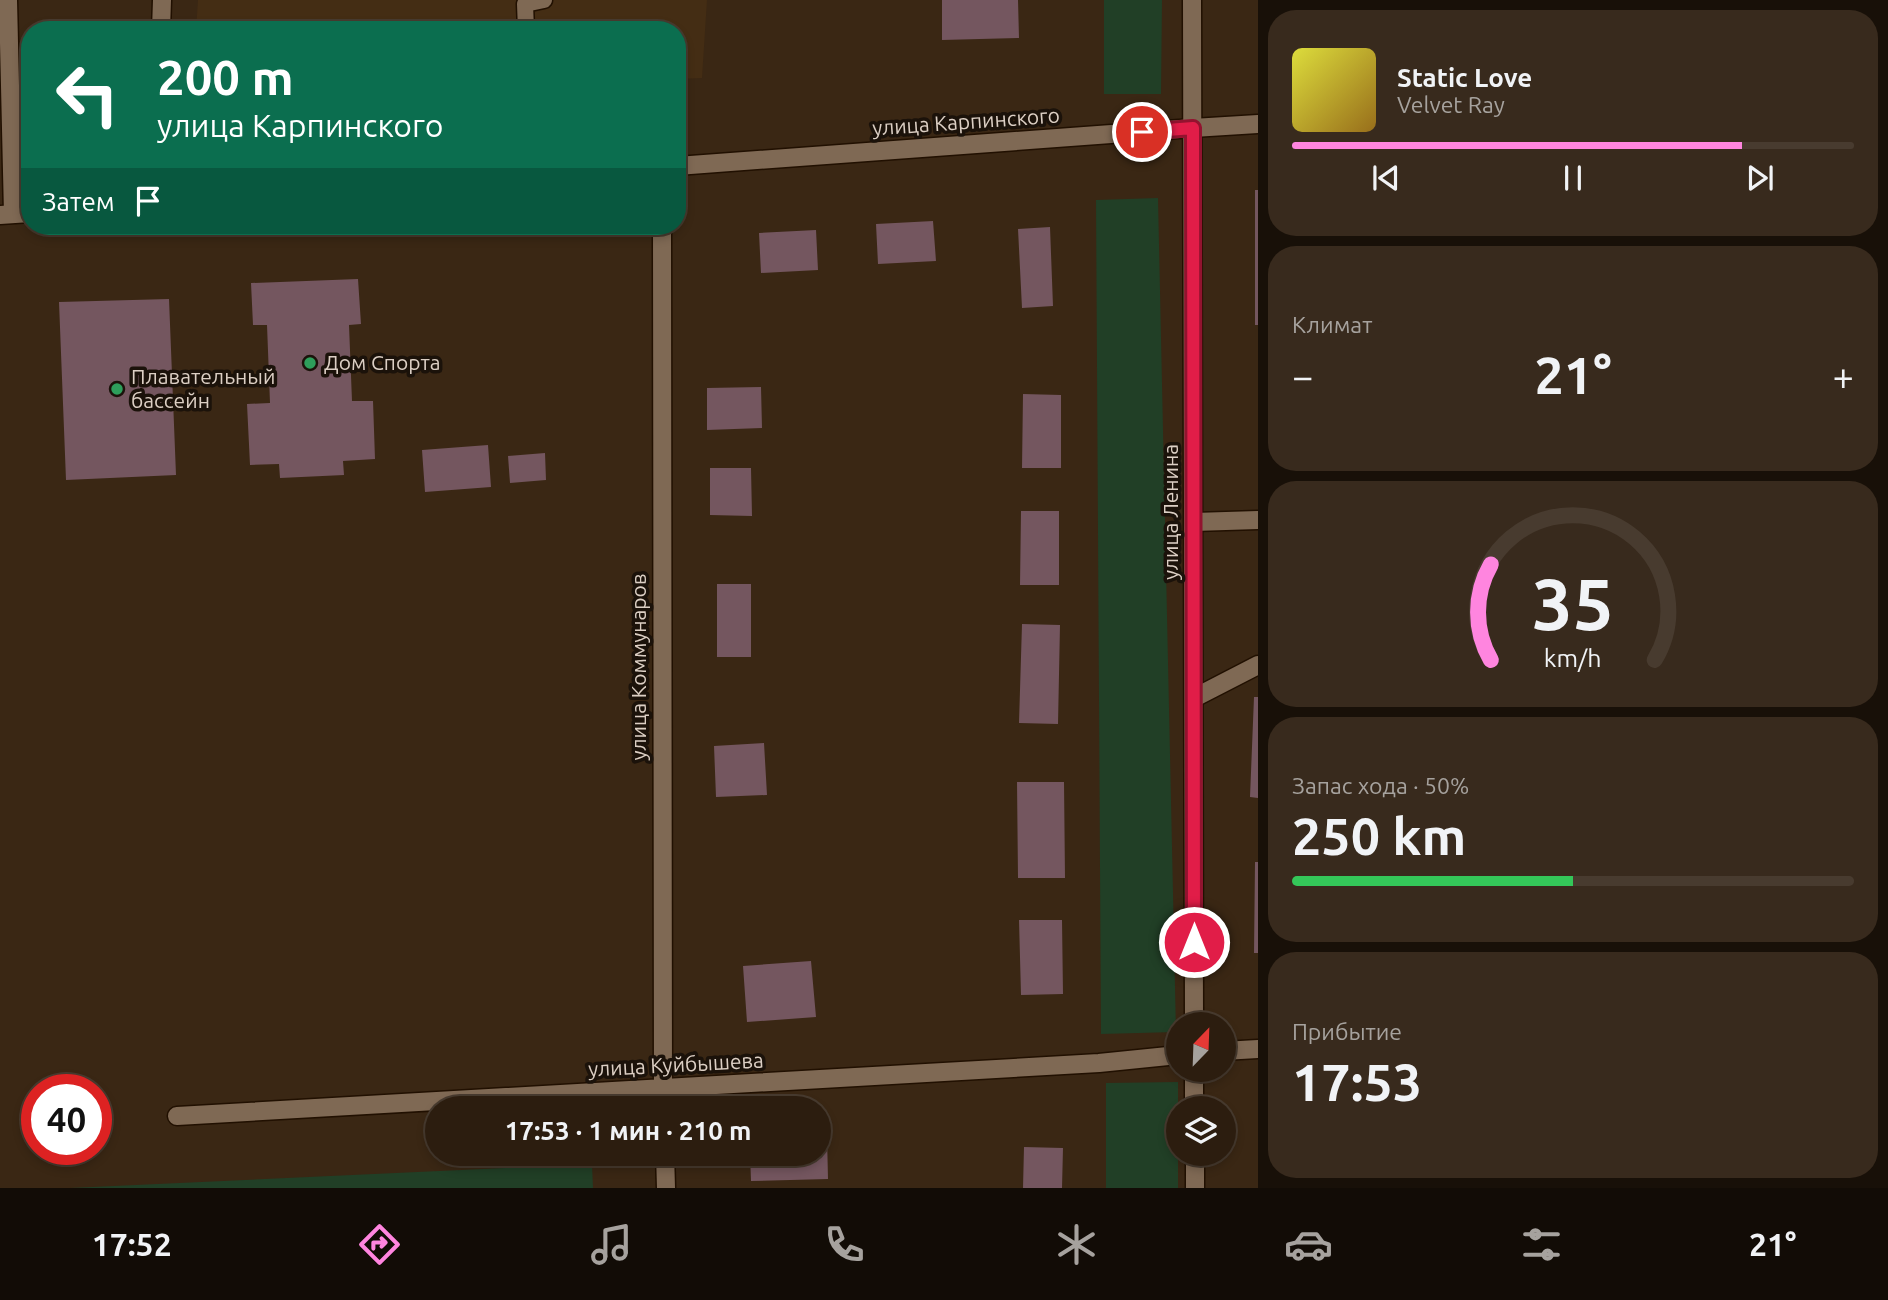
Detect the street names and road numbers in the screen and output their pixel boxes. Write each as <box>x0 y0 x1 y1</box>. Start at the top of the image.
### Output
street label: улица Карпинского <box>871 102 1061 140</box>
street label: улица Ленина <box>1158 444 1182 580</box>
street label: улица Коммунаров <box>626 574 650 760</box>
street label: улица Куйбышева <box>588 1047 764 1081</box>

